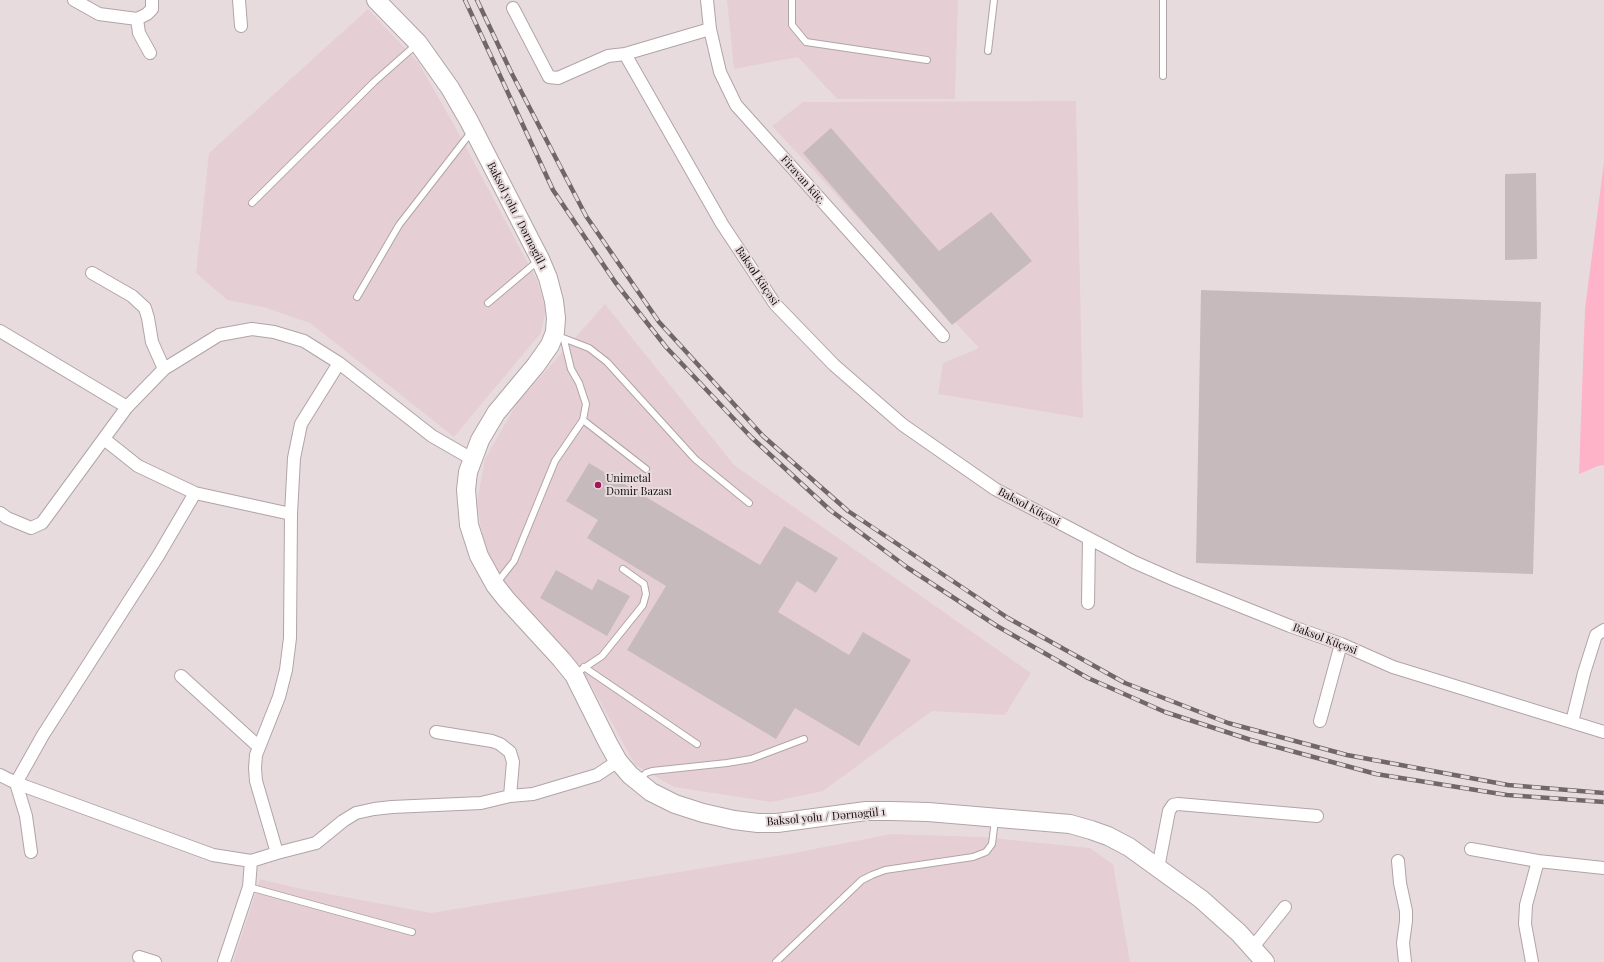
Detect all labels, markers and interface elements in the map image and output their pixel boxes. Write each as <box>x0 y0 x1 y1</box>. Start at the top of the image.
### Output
street label: Firavan küç. <box>778 153 828 207</box>
street label: Baksol yolu / Dərnəgül 1 <box>484 160 550 272</box>
street label: Baksol Küçəsi <box>732 244 782 308</box>
place label: Unimetal Dəmir Bazası <box>606 472 672 498</box>
marker: Unimetal Dəmir Bazası <box>593 480 603 490</box>
street label: Baksol Küçəsi <box>996 485 1062 529</box>
street label: Baksol Küçəsi <box>1291 621 1359 657</box>
street label: Baksol yolu / Dərnəgül 1 <box>766 805 886 829</box>

